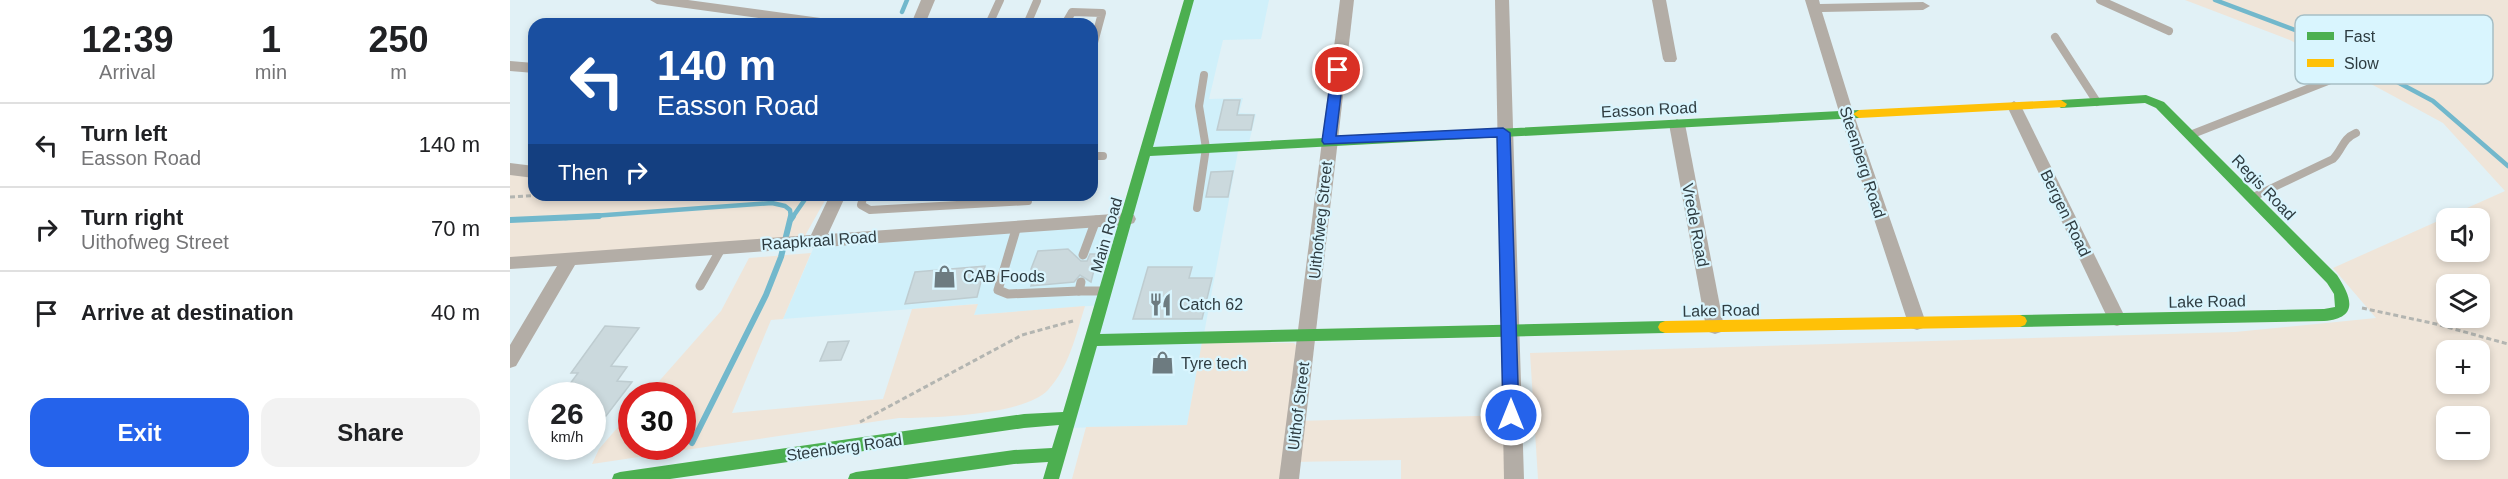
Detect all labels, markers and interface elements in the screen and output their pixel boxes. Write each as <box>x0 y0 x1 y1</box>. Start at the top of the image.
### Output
legend <box>2295 15 2493 84</box>
text: 12:39 <box>81 19 173 60</box>
text: 1 <box>261 19 281 60</box>
text: 250 <box>368 19 429 60</box>
text: Fast <box>2344 28 2376 45</box>
icon: left <box>558 42 636 120</box>
text: 140 m <box>657 42 776 89</box>
pin <box>1312 44 1363 95</box>
icon: arrive <box>1321 53 1354 86</box>
text: Slow <box>2344 55 2379 72</box>
text: Arrival <box>99 61 156 83</box>
text: min <box>255 61 287 83</box>
text: m <box>390 61 407 83</box>
text: Easson Road <box>657 91 819 121</box>
street label: Easson Road <box>1601 98 1697 121</box>
street label: Steenberg Road <box>1836 104 1889 220</box>
text: Turn left <box>81 121 167 146</box>
icon: left <box>30 129 63 162</box>
text: 140 m <box>419 132 480 157</box>
text: Easson Road <box>81 147 201 169</box>
street label: Regis Road <box>2228 151 2299 223</box>
icon: right <box>620 156 653 189</box>
text: Then <box>558 160 608 185</box>
street label: Uithofweg Street <box>1306 160 1335 280</box>
street label: Bergen Road <box>2037 167 2094 259</box>
street label: Vrede Road <box>1679 182 1712 268</box>
street label: Main Road <box>1088 196 1125 275</box>
text: Turn right <box>81 205 183 230</box>
map controls <box>2436 208 2490 460</box>
button: sound <box>2436 208 2490 262</box>
icon: right <box>30 213 63 246</box>
text: 70 m <box>431 216 480 241</box>
street label: Raapkraal Road <box>761 228 877 253</box>
text: Uithofweg Street <box>81 231 229 253</box>
shop icon: CAB Foods <box>932 263 958 289</box>
place label: CAB Foods <box>963 268 1045 285</box>
button: layers <box>2436 274 2490 328</box>
restaurant icon: Catch 62 <box>1148 291 1174 317</box>
street label: Lake Road <box>2168 292 2246 311</box>
place label: Catch 62 <box>1179 296 1243 313</box>
icon: arrive <box>30 297 63 330</box>
text: Arrive at destination <box>81 300 294 325</box>
text: 40 m <box>431 300 480 325</box>
street label: Lake Road <box>1682 301 1760 320</box>
button: + <box>2436 340 2490 394</box>
shop icon: Tyre tech <box>1150 350 1176 376</box>
place label: Tyre tech <box>1181 355 1247 372</box>
street label: Uithof Street <box>1285 360 1312 451</box>
speed limit sign: 30 <box>618 382 696 460</box>
position arrow <box>1479 383 1543 447</box>
text: 26 <box>550 397 584 430</box>
button: Exit <box>30 398 249 467</box>
button: Share <box>261 398 480 467</box>
button: − <box>2436 406 2490 460</box>
text: km/h <box>551 428 583 445</box>
street label: Steenberg Road <box>785 431 903 464</box>

